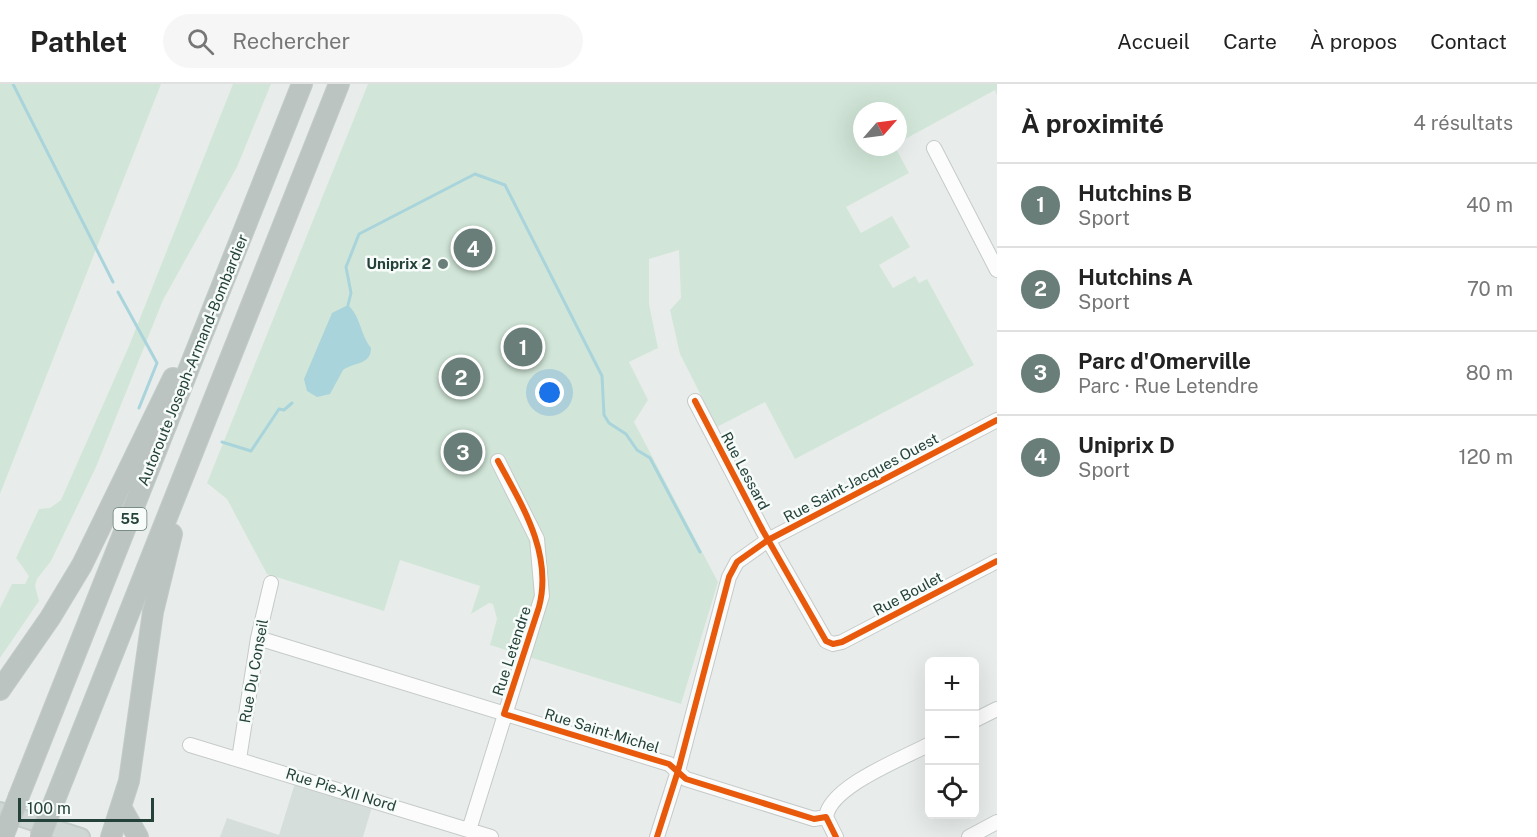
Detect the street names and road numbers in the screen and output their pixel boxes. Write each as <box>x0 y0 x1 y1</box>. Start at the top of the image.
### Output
street label: Autoroute Joseph-Armand-Bombardier <box>134 231 251 488</box>
street label: Rue Lessard <box>718 429 773 513</box>
street label: Rue Saint-Jacques Ouest <box>780 429 941 526</box>
road number: 55 <box>114 508 146 530</box>
street label: Rue Boulet <box>870 568 946 619</box>
street label: Rue Letendre <box>489 604 534 698</box>
street label: Rue Du Conseil <box>236 618 271 724</box>
street label: Rue Saint-Michel <box>543 705 662 756</box>
street label: Rue Pie-XII Nord <box>284 765 398 814</box>

